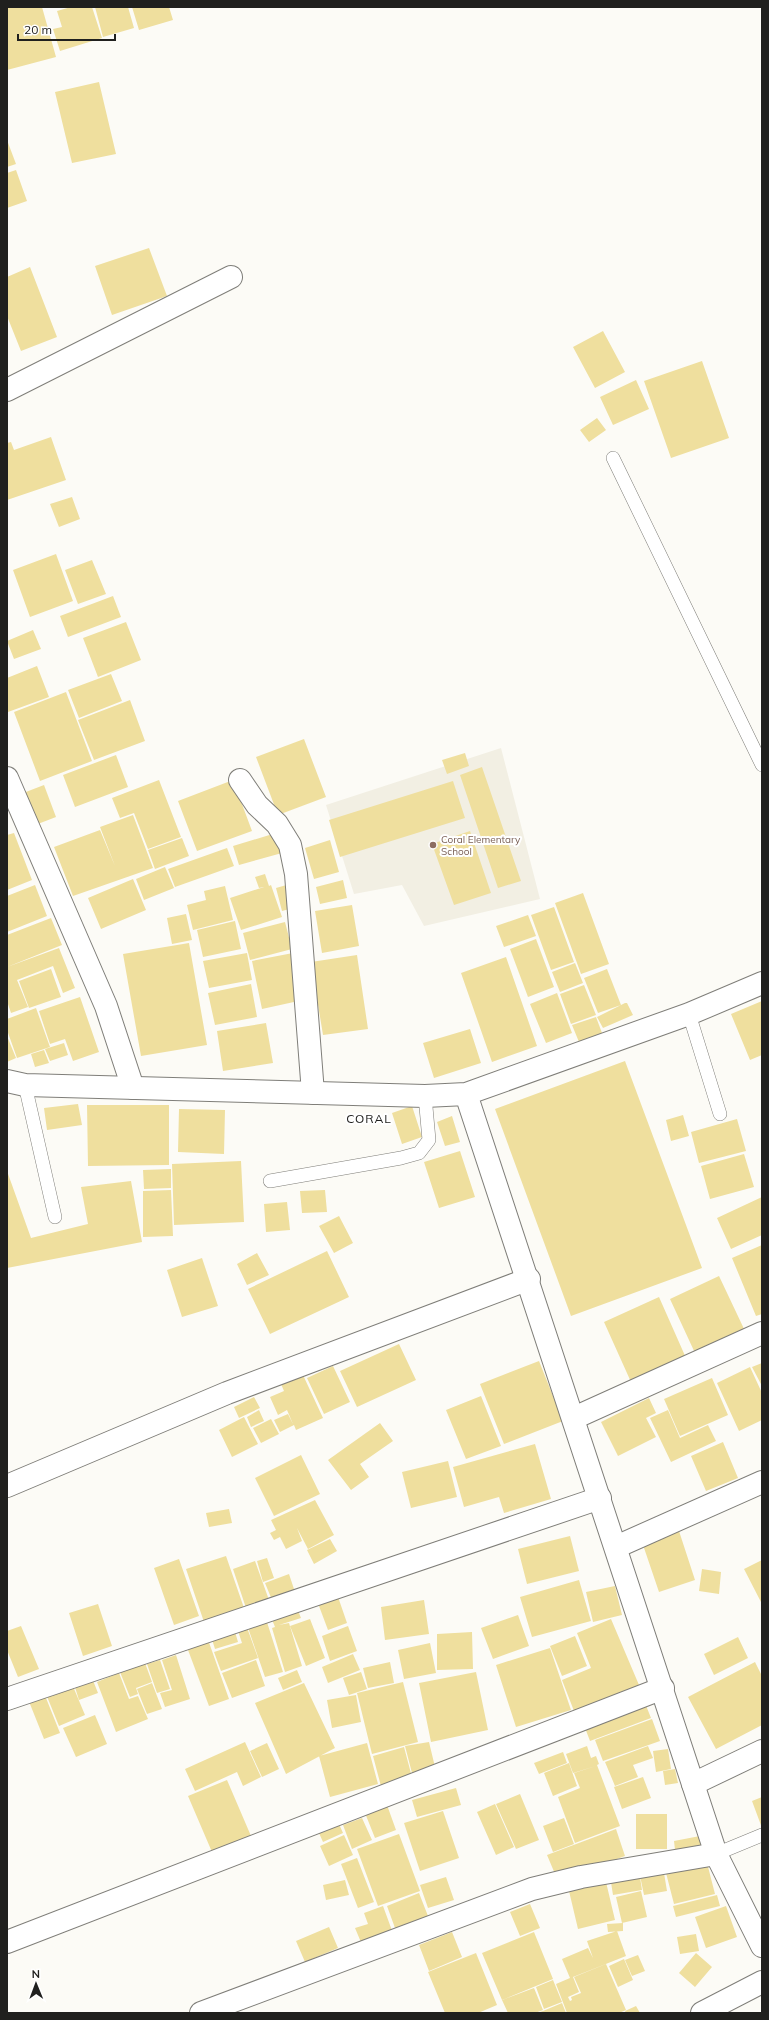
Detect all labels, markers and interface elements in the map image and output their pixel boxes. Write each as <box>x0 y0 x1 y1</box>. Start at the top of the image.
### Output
scale bar <box>18 16 115 42</box>
text: 20 m <box>24 22 52 37</box>
place label: Coral Elementary School <box>441 833 521 858</box>
marker: Coral Elementary School <box>428 840 438 850</box>
district label: CORAL <box>346 1111 392 1126</box>
north arrow <box>16 1964 56 2004</box>
text: N <box>32 1967 40 1981</box>

